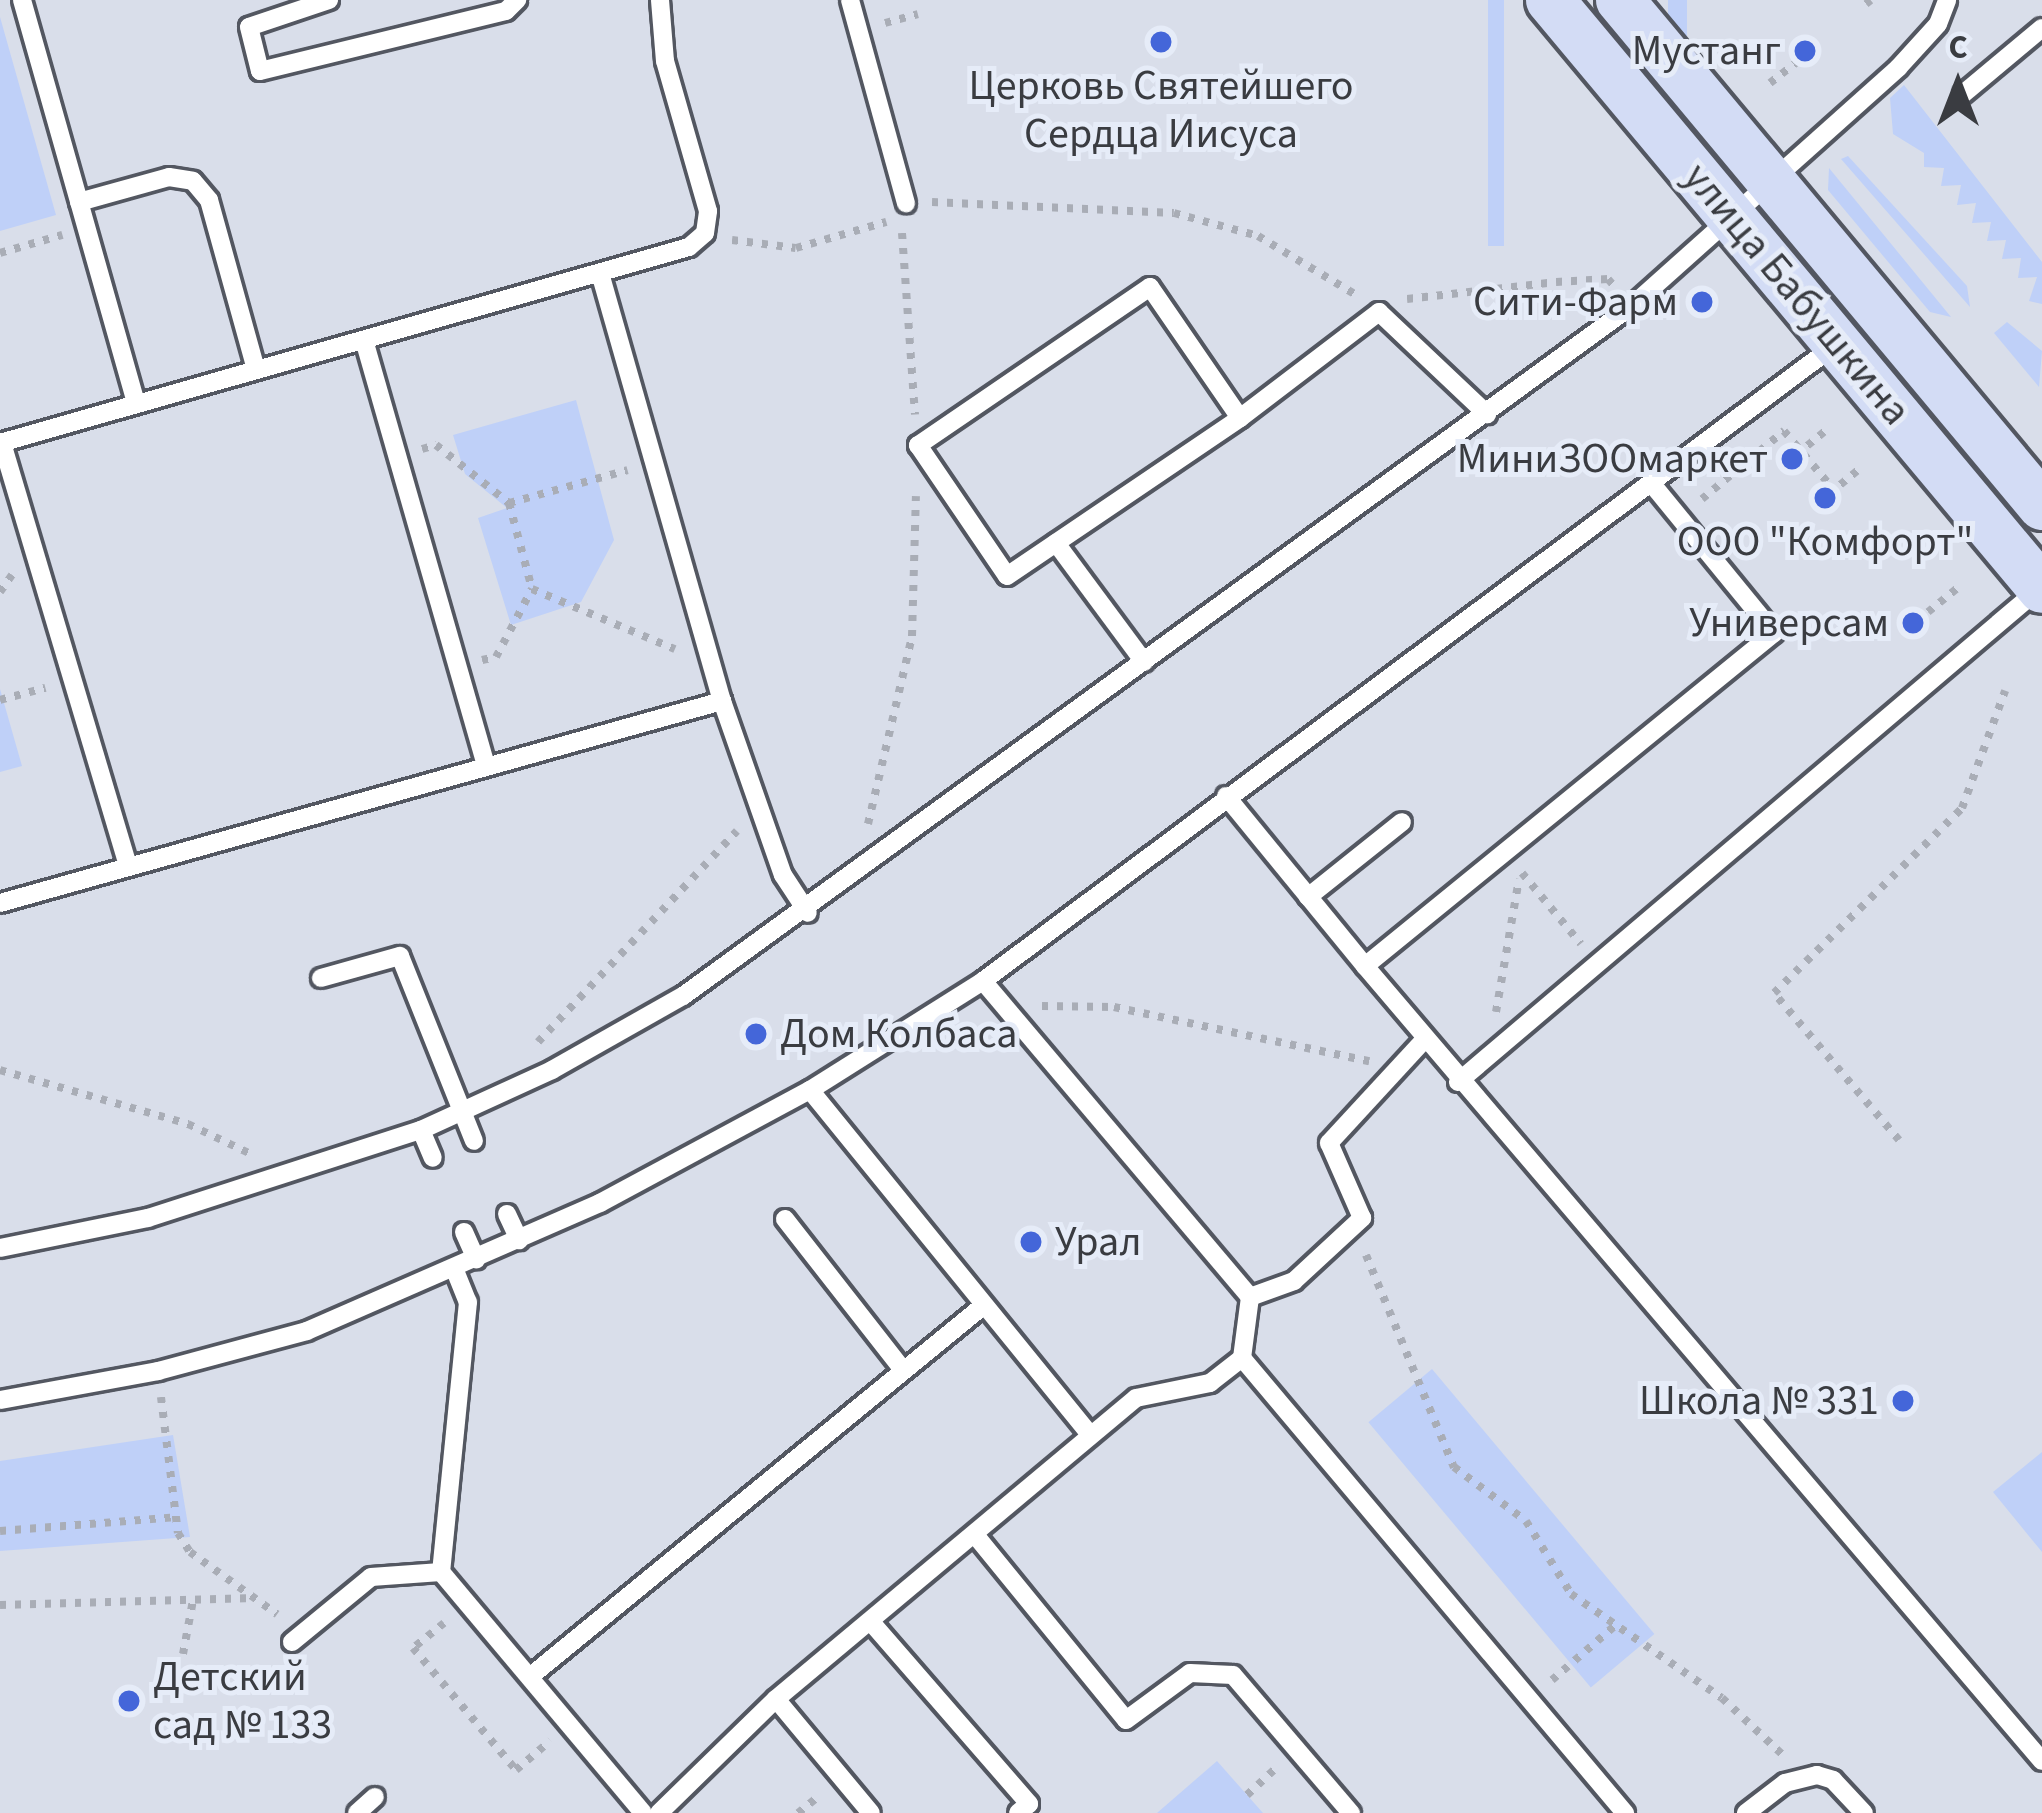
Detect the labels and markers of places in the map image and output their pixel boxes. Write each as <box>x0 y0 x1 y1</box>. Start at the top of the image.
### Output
place label: Мустанг <box>1632 26 1781 76</box>
marker: Церковь Святейшего Сердца Иисуса <box>1148 29 1174 55</box>
marker: Мустанг <box>1792 38 1818 64</box>
place label: Церковь Святейшего Сердца Иисуса <box>968 61 1354 160</box>
place label: Сити-Фарм <box>1473 277 1678 327</box>
marker: Сити-Фарм <box>1689 289 1715 315</box>
place label: МиниЗООмаркет <box>1457 434 1768 484</box>
marker: МиниЗООмаркет <box>1779 446 1805 472</box>
marker: ООО "Комфорт" <box>1812 485 1838 511</box>
place label: ООО "Комфорт" <box>1677 517 1973 567</box>
place label: Универсам <box>1689 598 1889 648</box>
marker: Универсам <box>1900 610 1926 636</box>
place label: Дом Колбаса <box>780 1009 1017 1059</box>
marker: Дом Колбаса <box>743 1021 769 1047</box>
place label: Урал <box>1055 1217 1142 1267</box>
marker: Урал <box>1018 1229 1044 1255</box>
place label: Школа № 331 <box>1639 1376 1879 1426</box>
marker: Школа № 331 <box>1890 1388 1916 1414</box>
place label: Детский сад № 133 <box>153 1652 332 1750</box>
marker: Детский сад № 133 <box>116 1688 142 1714</box>

